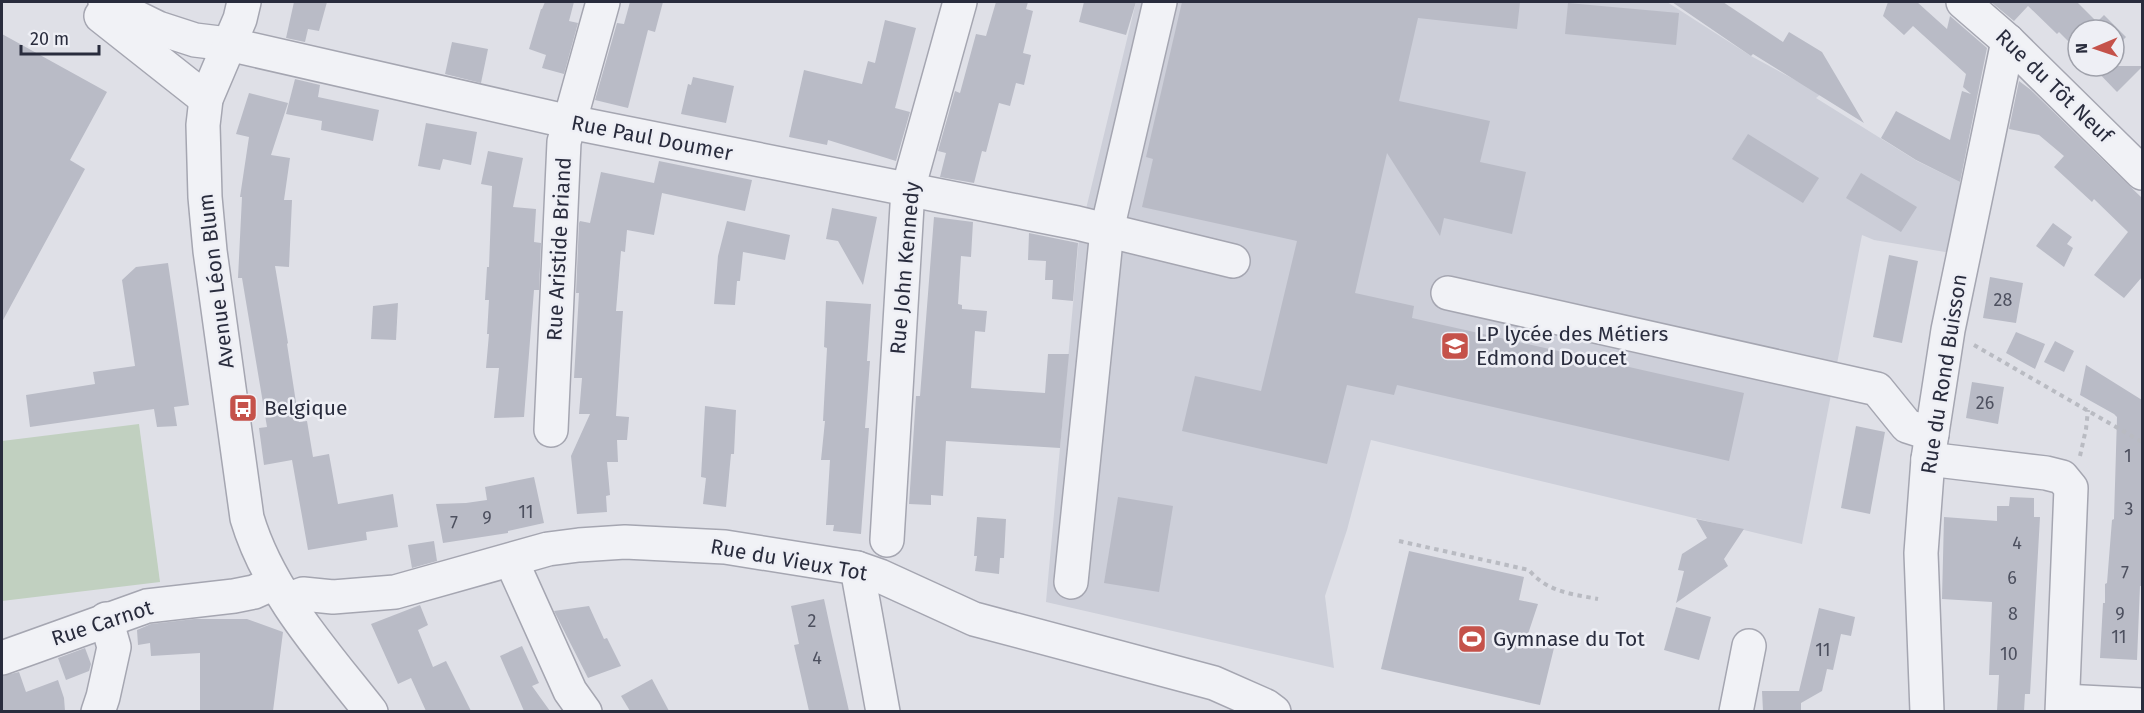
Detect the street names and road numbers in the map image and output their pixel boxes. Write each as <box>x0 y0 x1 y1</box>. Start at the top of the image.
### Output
street label: Rue du Tôt Neuf <box>1990 24 2118 148</box>
street label: Rue Paul Doumer <box>569 110 735 166</box>
street label: Rue Aristide Briand <box>541 156 577 342</box>
street label: Rue John Kennedy <box>884 180 926 355</box>
street label: Avenue Léon Blum <box>192 192 240 370</box>
street label: Rue du Rond Buisson <box>1915 272 1973 476</box>
street label: Rue du Vieux Tot <box>709 533 870 587</box>
street label: Rue Carnot <box>48 594 156 652</box>

